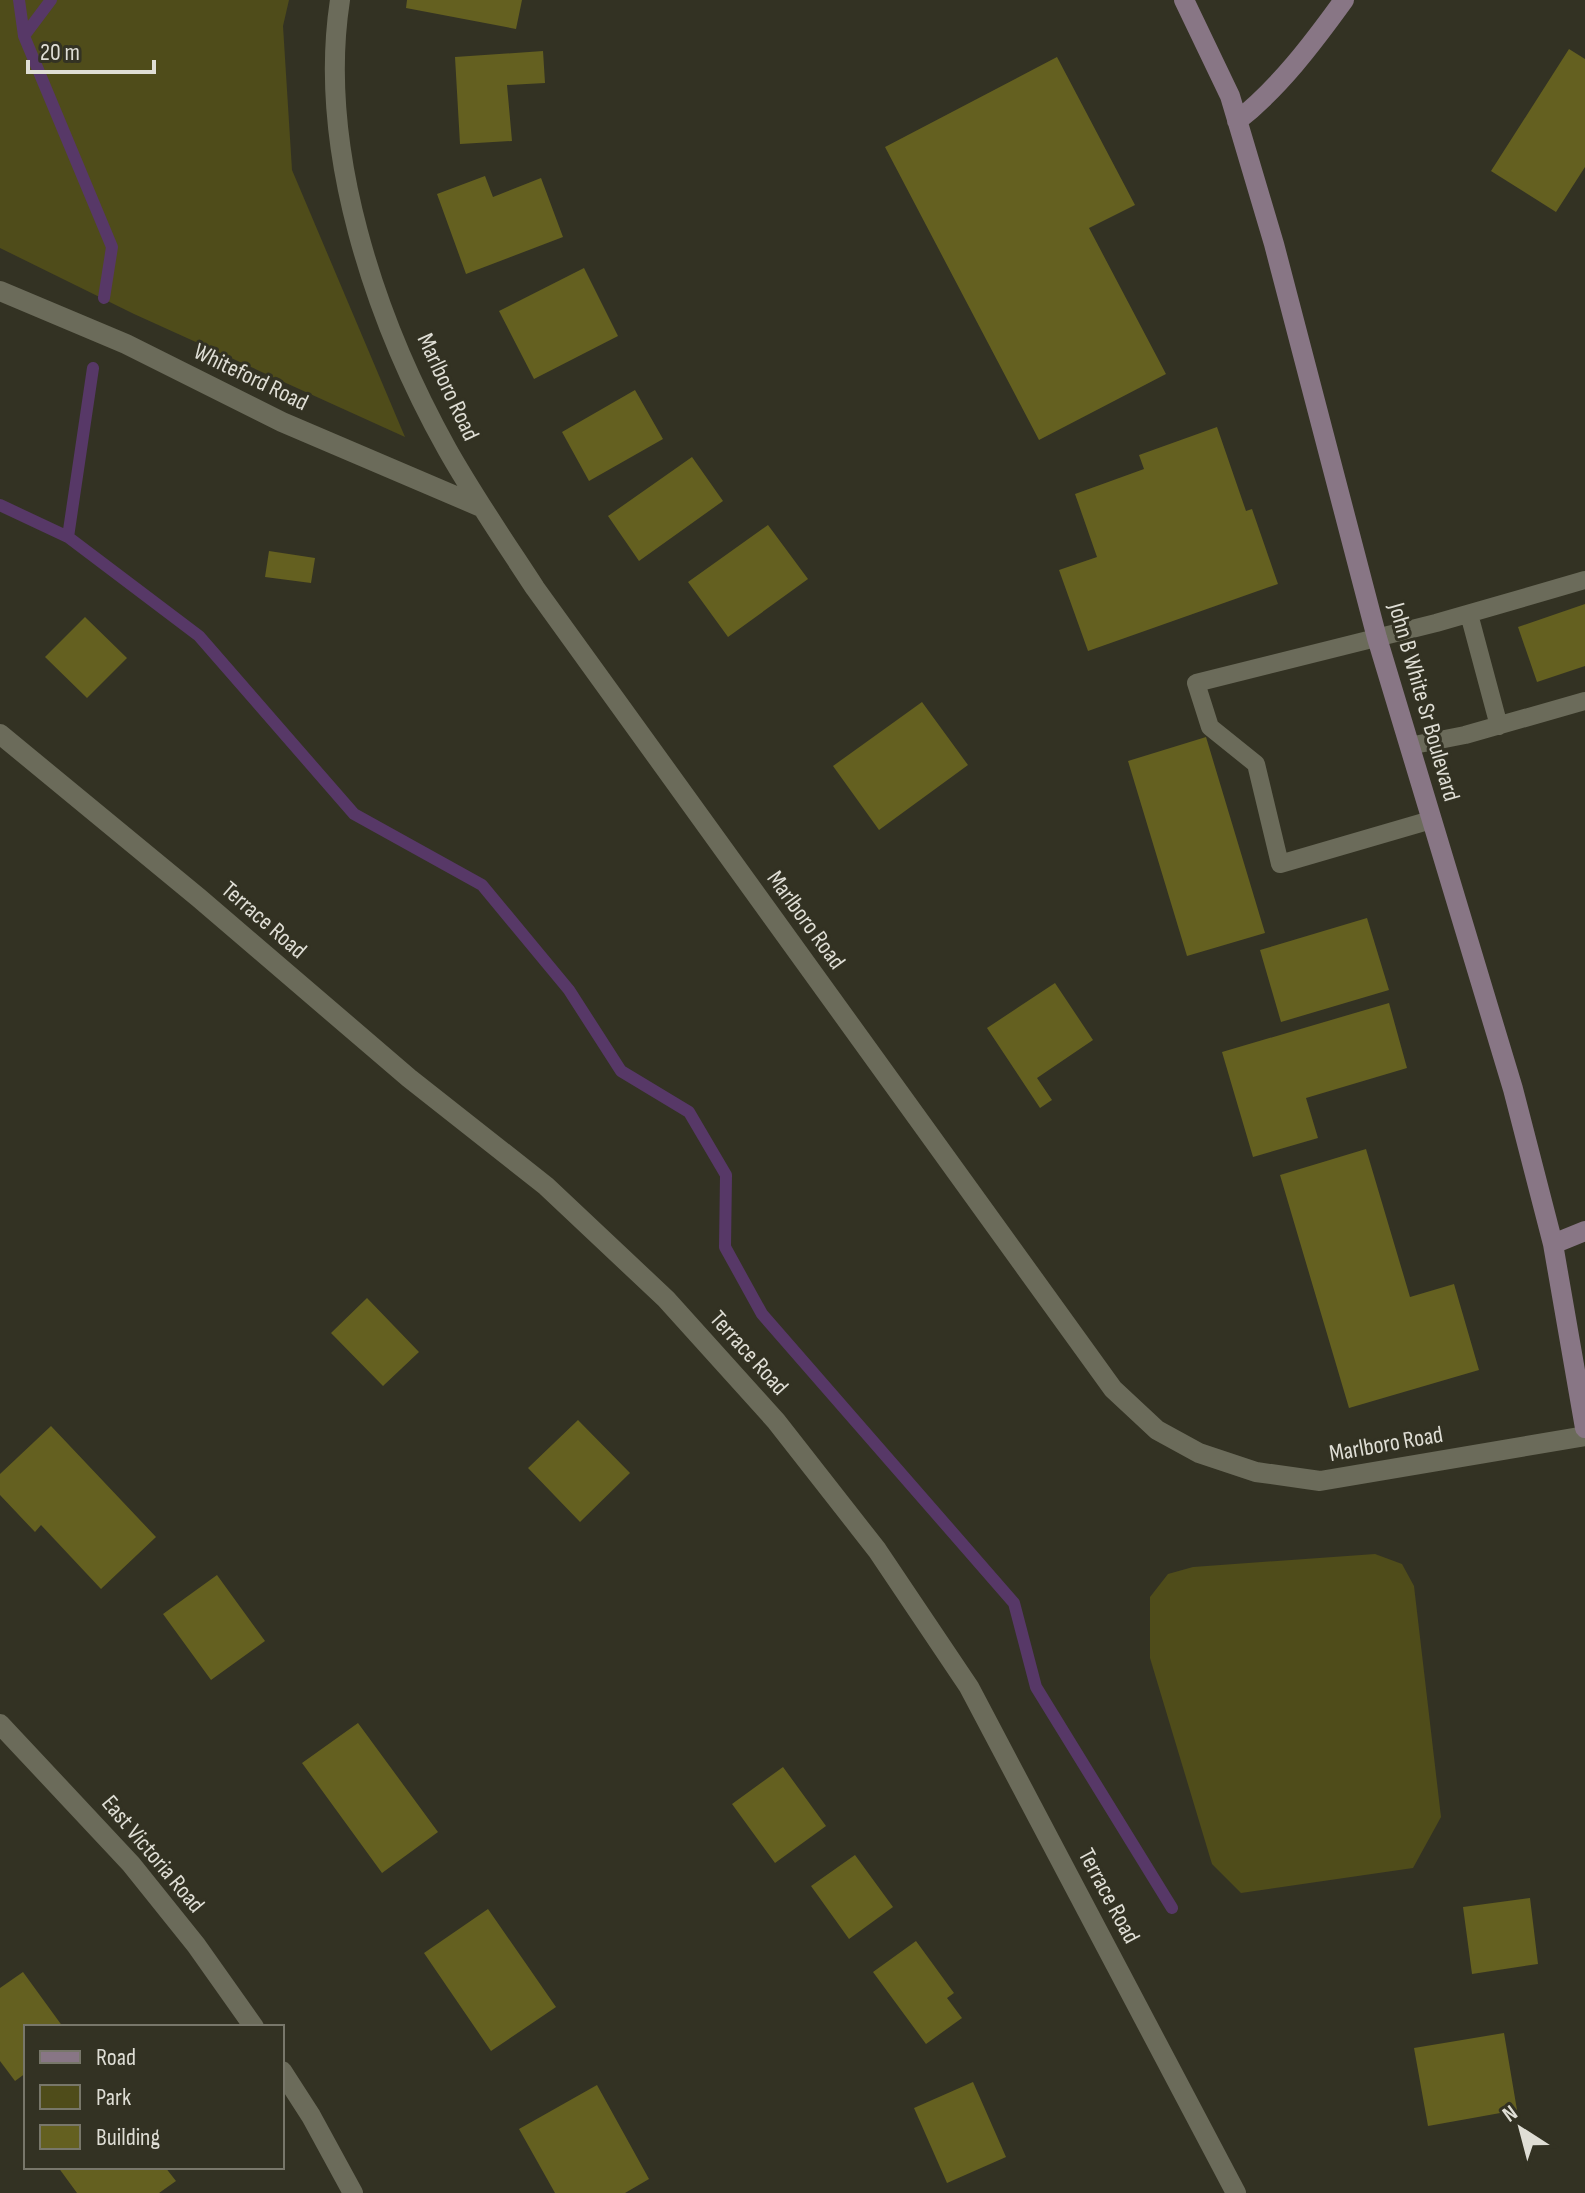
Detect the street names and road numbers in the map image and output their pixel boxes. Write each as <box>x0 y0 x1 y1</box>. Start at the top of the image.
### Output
street label: Marlboro Road <box>411 329 485 445</box>
street label: Whiteford Road <box>189 337 313 417</box>
street label: John B White Sr Boulevard <box>1382 599 1466 805</box>
street label: Marlboro Road <box>760 865 852 975</box>
street label: Terrace Road <box>215 875 313 965</box>
street label: Terrace Road <box>704 1305 794 1401</box>
street label: Marlboro Road <box>1327 1420 1445 1468</box>
street label: East Victoria Road <box>95 1789 211 1919</box>
street label: Terrace Road <box>1072 1844 1146 1948</box>

